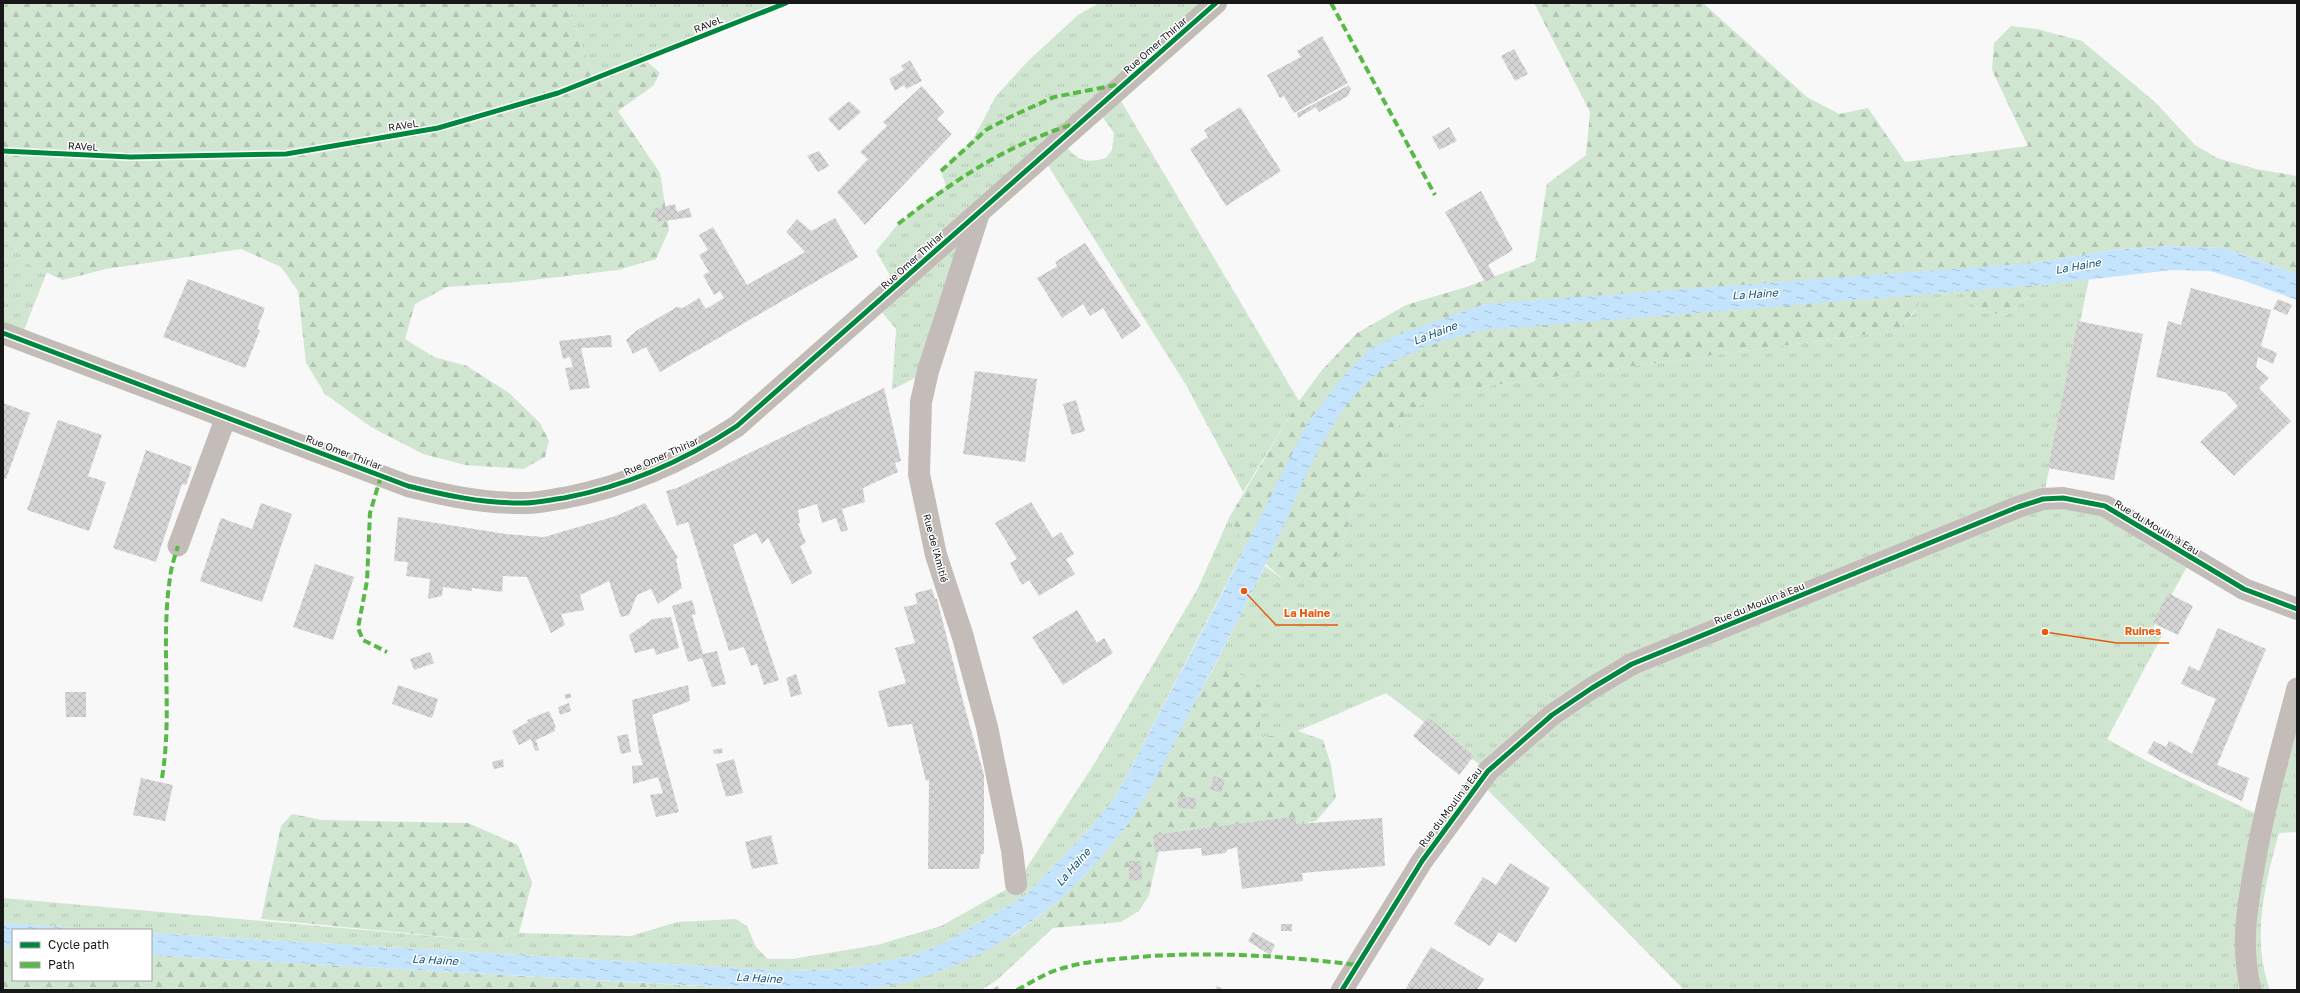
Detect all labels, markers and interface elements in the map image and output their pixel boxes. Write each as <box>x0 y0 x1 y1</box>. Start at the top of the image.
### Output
street label: RAVeL <box>692 13 725 35</box>
street label: Rue Omer Thiriar <box>1121 14 1189 76</box>
street label: RAVeL <box>387 117 419 133</box>
street label: RAVeL <box>68 139 99 153</box>
street label: Rue Omer Thiriar <box>878 229 946 291</box>
water label: La Haine <box>2054 255 2103 276</box>
water label: La Haine <box>1732 285 1780 302</box>
water label: La Haine <box>1411 318 1460 347</box>
street label: Rue Omer Thiriar <box>304 432 384 472</box>
street label: Rue Omer Thiriar <box>622 434 700 478</box>
street label: Rue du Moulin à Eau <box>2112 497 2202 557</box>
street label: Rue de l'Amitié <box>921 512 951 584</box>
street label: Rue du Moulin à Eau <box>1712 579 1806 627</box>
callout: La Haine <box>1276 602 1338 625</box>
text: La Haine <box>1284 606 1331 619</box>
callout: Ruines <box>2117 620 2169 643</box>
text: Ruines <box>2125 624 2161 637</box>
street label: Rue du Moulin à Eau <box>1416 765 1484 849</box>
water label: La Haine <box>1053 844 1094 888</box>
legend <box>12 929 152 981</box>
text: Cycle path <box>48 937 109 952</box>
water label: La Haine <box>412 952 460 967</box>
text: Path <box>48 957 75 972</box>
water label: La Haine <box>736 970 784 985</box>

